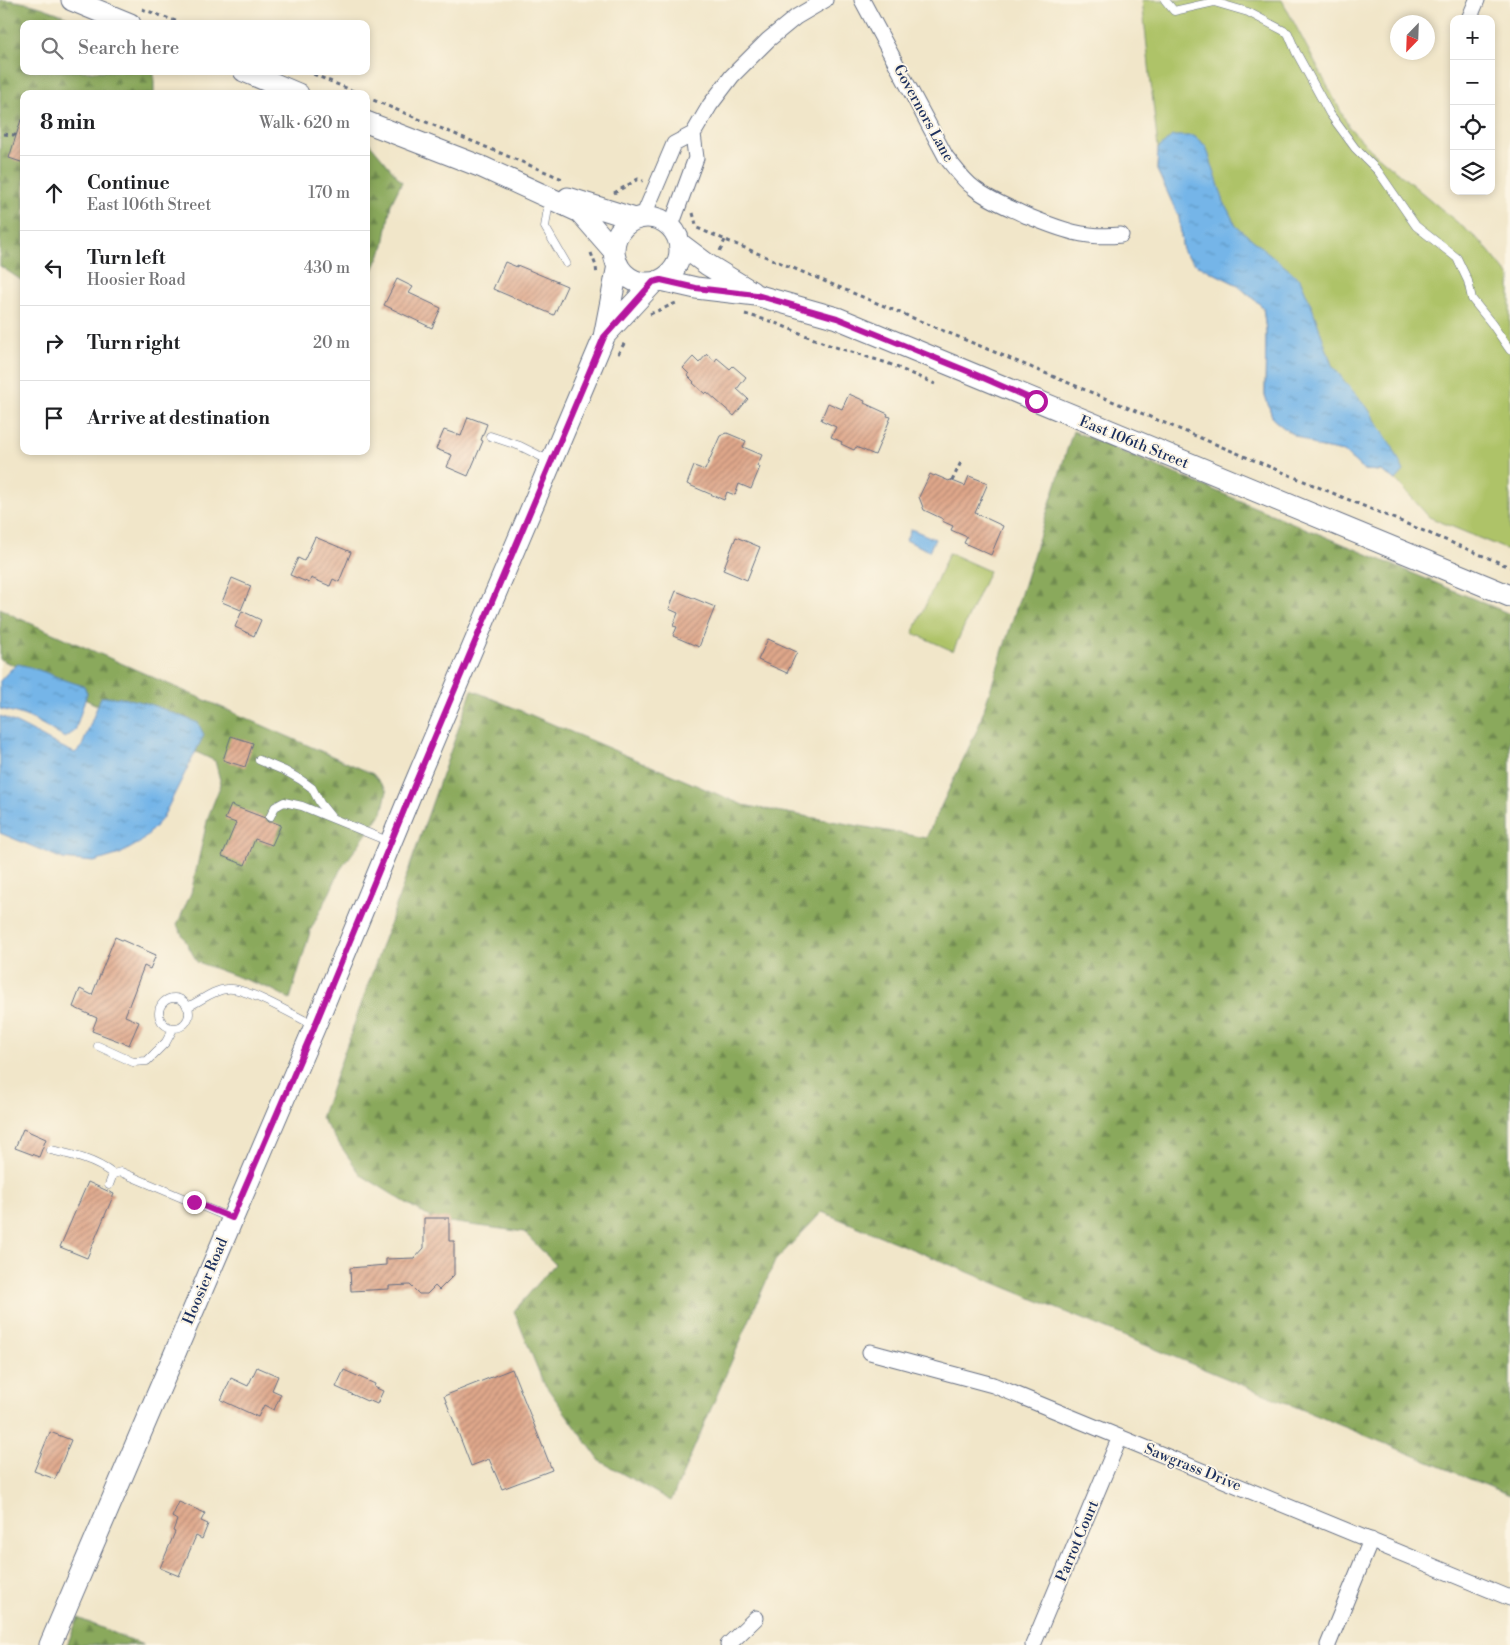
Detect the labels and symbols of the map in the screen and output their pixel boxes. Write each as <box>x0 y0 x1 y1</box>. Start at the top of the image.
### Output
north arrow <box>1390 15 1435 60</box>
street label: Governors Lane <box>889 61 958 165</box>
route start <box>1025 390 1048 413</box>
street label: East 106th Street <box>1076 412 1192 473</box>
route end <box>183 1191 206 1214</box>
street label: Hoosier Road <box>179 1235 232 1327</box>
street label: Sawgrass Drive <box>1142 1439 1244 1496</box>
street label: Parrot Court <box>1052 1497 1103 1585</box>

